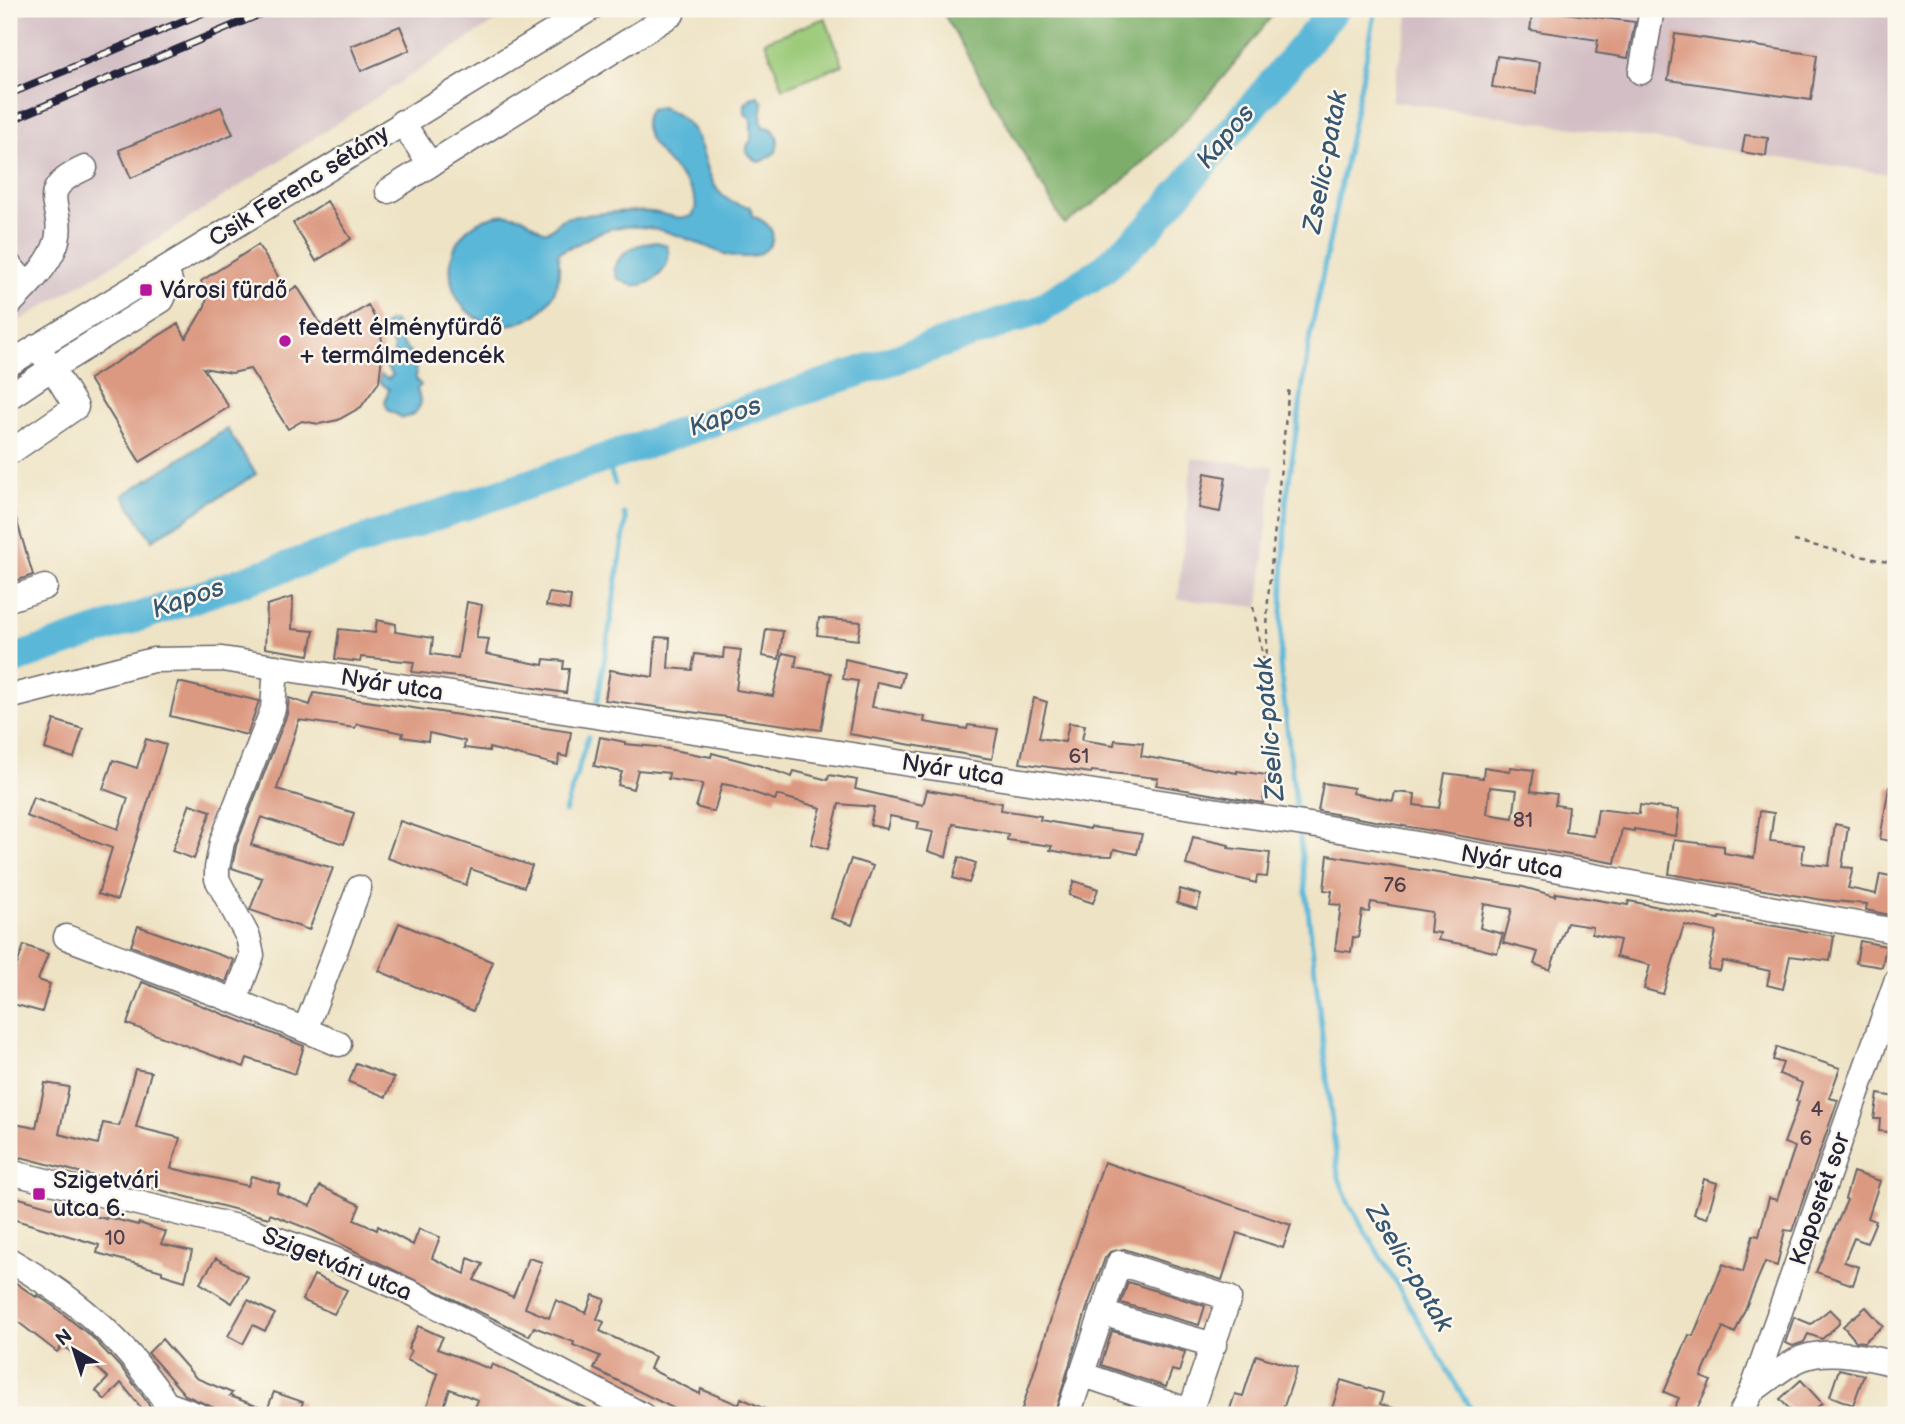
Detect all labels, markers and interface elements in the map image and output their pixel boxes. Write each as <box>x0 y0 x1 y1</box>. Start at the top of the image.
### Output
water label: Zselic-patak <box>1297 87 1355 236</box>
water label: Kapos <box>1190 98 1262 175</box>
street label: Csik Ferenc sétány <box>204 119 394 253</box>
place label: Városi fürdő <box>160 276 288 305</box>
marker: Városi fürdő <box>138 282 154 298</box>
place label: fedett élményfürdő + termálmedencék <box>299 313 505 370</box>
marker: fedett élményfürdő + termálmedencék <box>277 333 293 349</box>
water label: Kapos <box>685 390 765 444</box>
water label: Kapos <box>148 572 228 626</box>
water label: Zselic-patak <box>1248 655 1292 803</box>
street label: Nyár utca <box>339 663 445 707</box>
house number: 61 <box>1069 744 1089 769</box>
street label: Nyár utca <box>900 748 1006 792</box>
house number: 81 <box>1513 808 1533 833</box>
street label: Nyár utca <box>1459 839 1565 885</box>
house number: 76 <box>1383 873 1407 898</box>
house number: 4 <box>1811 1097 1824 1122</box>
house number: 6 <box>1800 1126 1813 1151</box>
street label: Kaposrét sor <box>1784 1128 1856 1269</box>
place label: Szigetvári utca 6. <box>53 1166 159 1223</box>
marker: Szigetvári utca 6. <box>31 1186 47 1202</box>
water label: Zselic-patak <box>1358 1198 1460 1339</box>
street label: Szigetvári utca <box>258 1221 416 1307</box>
house number: 10 <box>105 1226 125 1251</box>
north arrow <box>38 1316 108 1386</box>
text: N <box>51 1325 77 1351</box>

